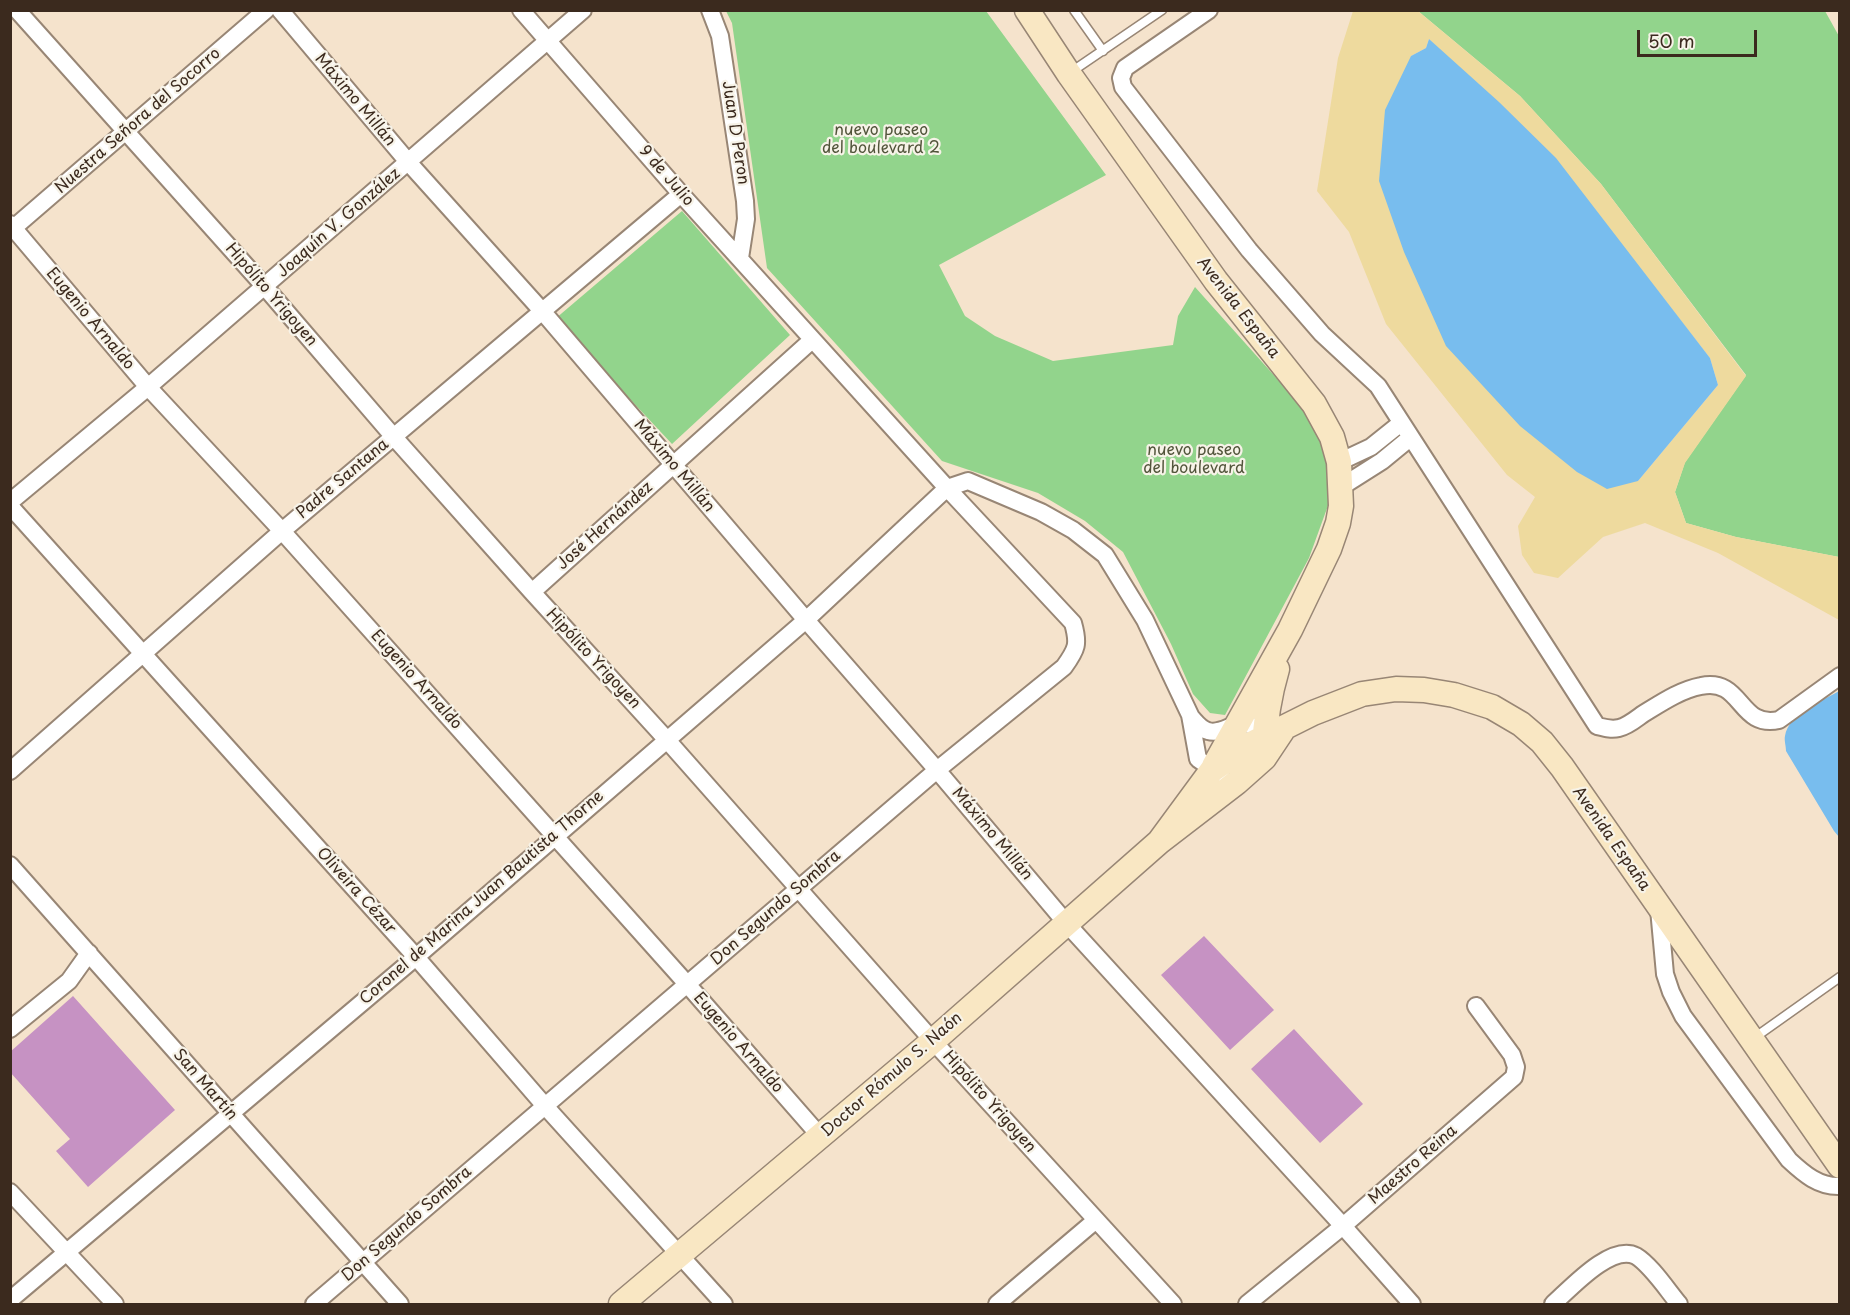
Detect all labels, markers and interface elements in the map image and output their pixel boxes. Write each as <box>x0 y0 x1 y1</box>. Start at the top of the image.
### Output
scale bar <box>1640 18 1760 56</box>
text: 50 m <box>1648 27 1695 54</box>
street label: Nuestra Señora del Socorro <box>51 44 225 198</box>
street label: Máximo Millán <box>311 50 399 150</box>
street label: Juan D Peron <box>717 80 753 186</box>
park label: nuevo paseo del boulevard 2 <box>822 121 940 159</box>
street label: 9 de Julio <box>634 142 698 210</box>
street label: Joaquín V. González <box>274 164 404 282</box>
street label: Hipólito Yrigoyen <box>221 240 321 350</box>
street label: Avenida España <box>1193 254 1283 362</box>
street label: Eugenio Arnaldo <box>42 264 138 374</box>
street label: Máximo Millán <box>630 416 718 516</box>
street label: Padre Santana <box>293 435 393 523</box>
park label: nuevo paseo del boulevard <box>1143 441 1245 479</box>
street label: José Hernández <box>553 478 657 574</box>
street label: Hipólito Yrigoyen <box>542 605 644 713</box>
street label: Eugenio Arnaldo <box>366 626 466 734</box>
street label: Avenida España <box>1568 783 1654 895</box>
street label: Máximo Millán <box>948 784 1036 884</box>
street label: Coronel de Marina Juan Bautista Thorne <box>356 787 608 1009</box>
street label: Oliveira Cézar <box>312 844 400 938</box>
street label: Don Segundo Sombra <box>707 846 845 970</box>
street label: Eugenio Arnaldo <box>689 989 787 1097</box>
street label: Doctor Rómulo S. Naón <box>818 1009 966 1141</box>
street label: San Martín <box>169 1045 241 1125</box>
street label: Hipólito Yrigoyen <box>938 1047 1040 1157</box>
street label: Maestro Reina <box>1365 1121 1461 1209</box>
street label: Don Segundo Sombra <box>338 1162 476 1286</box>

